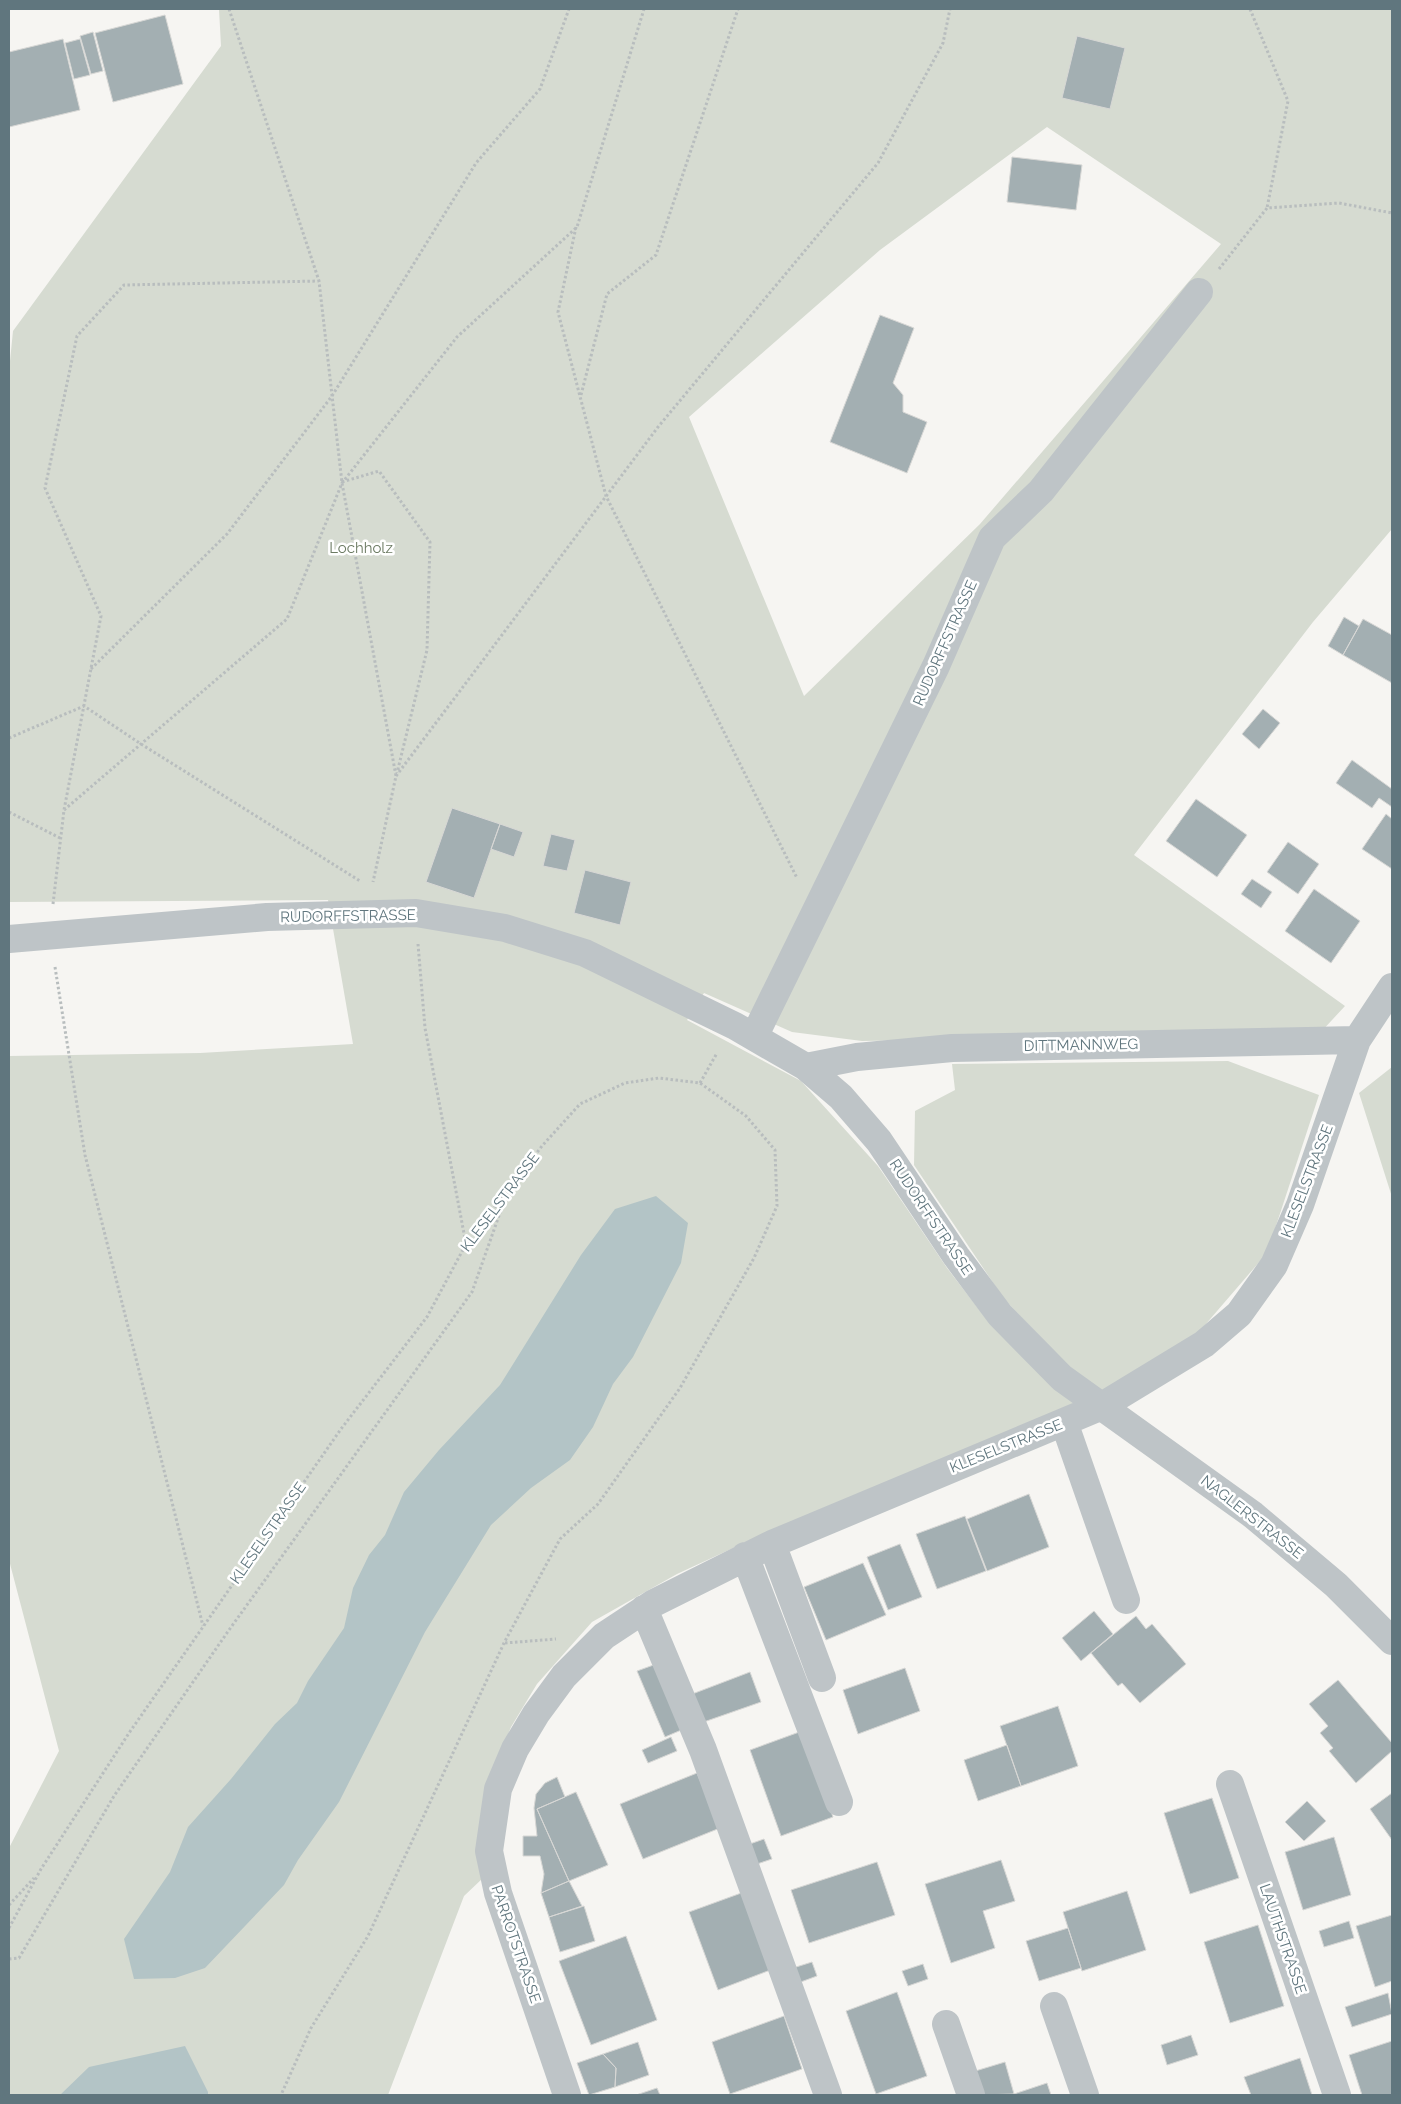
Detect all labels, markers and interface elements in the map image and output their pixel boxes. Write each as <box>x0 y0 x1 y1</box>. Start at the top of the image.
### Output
park label: Lochholz <box>329 539 393 557</box>
street label: RUDORFFSTRASSE <box>909 577 981 709</box>
street label: RUDORFFSTRASSE <box>280 906 416 926</box>
street label: DITTMANNWEG <box>1024 1035 1138 1055</box>
street label: KLESELSTRASSE <box>1277 1122 1337 1240</box>
street label: KLESELSTRASSE <box>457 1149 543 1255</box>
street label: RUDORFFSTRASSE <box>886 1156 976 1278</box>
street label: KLESELSTRASSE <box>947 1415 1065 1477</box>
street label: NAGLERSTRASSE <box>1197 1471 1307 1563</box>
street label: KLESELSTRASSE <box>226 1479 310 1587</box>
street label: LAUTHSTRASSE <box>1256 1882 1310 1996</box>
street label: PARROTSTRASSE <box>487 1883 545 2005</box>

